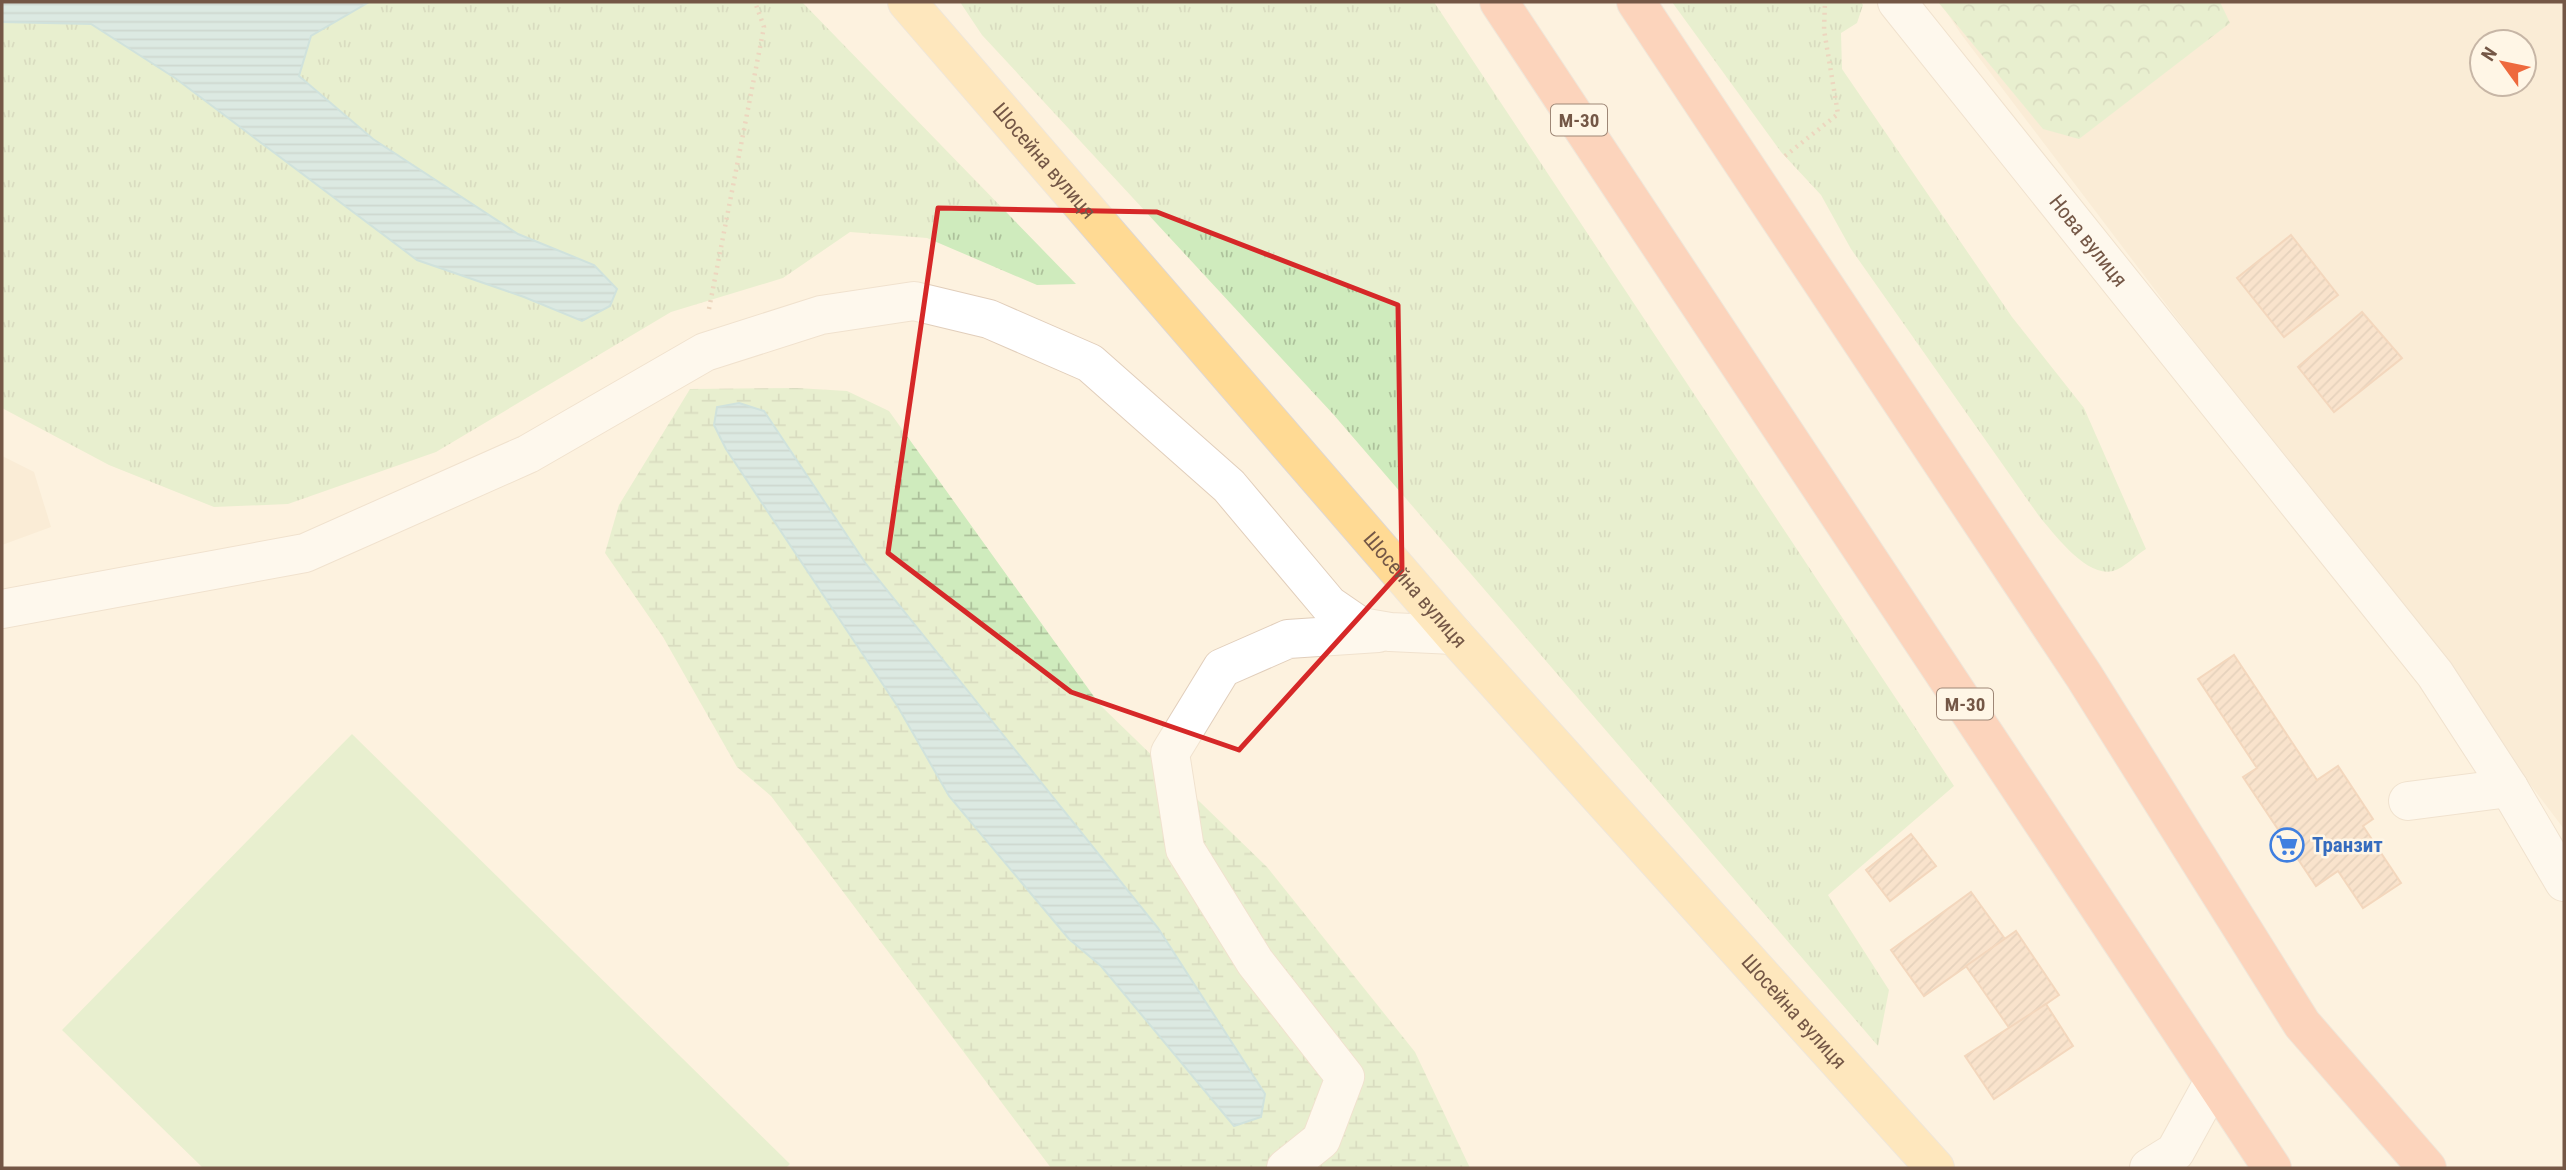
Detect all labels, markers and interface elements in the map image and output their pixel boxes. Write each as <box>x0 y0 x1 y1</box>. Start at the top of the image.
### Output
north arrow <box>2468 28 2538 98</box>
text: N <box>2476 43 2502 65</box>
street label: Шосейна вулиця <box>988 98 1101 224</box>
road number: М-30 <box>1551 104 1607 136</box>
street label: Нова вулиця <box>2044 190 2132 292</box>
street label: Шосейна вулиця <box>1359 527 1472 653</box>
road number: М-30 <box>1937 688 1993 720</box>
supermarket icon: Транзит <box>2268 826 2306 864</box>
place label: Транзит <box>2312 833 2383 857</box>
street label: Шосейна вулиця <box>1736 950 1851 1074</box>

